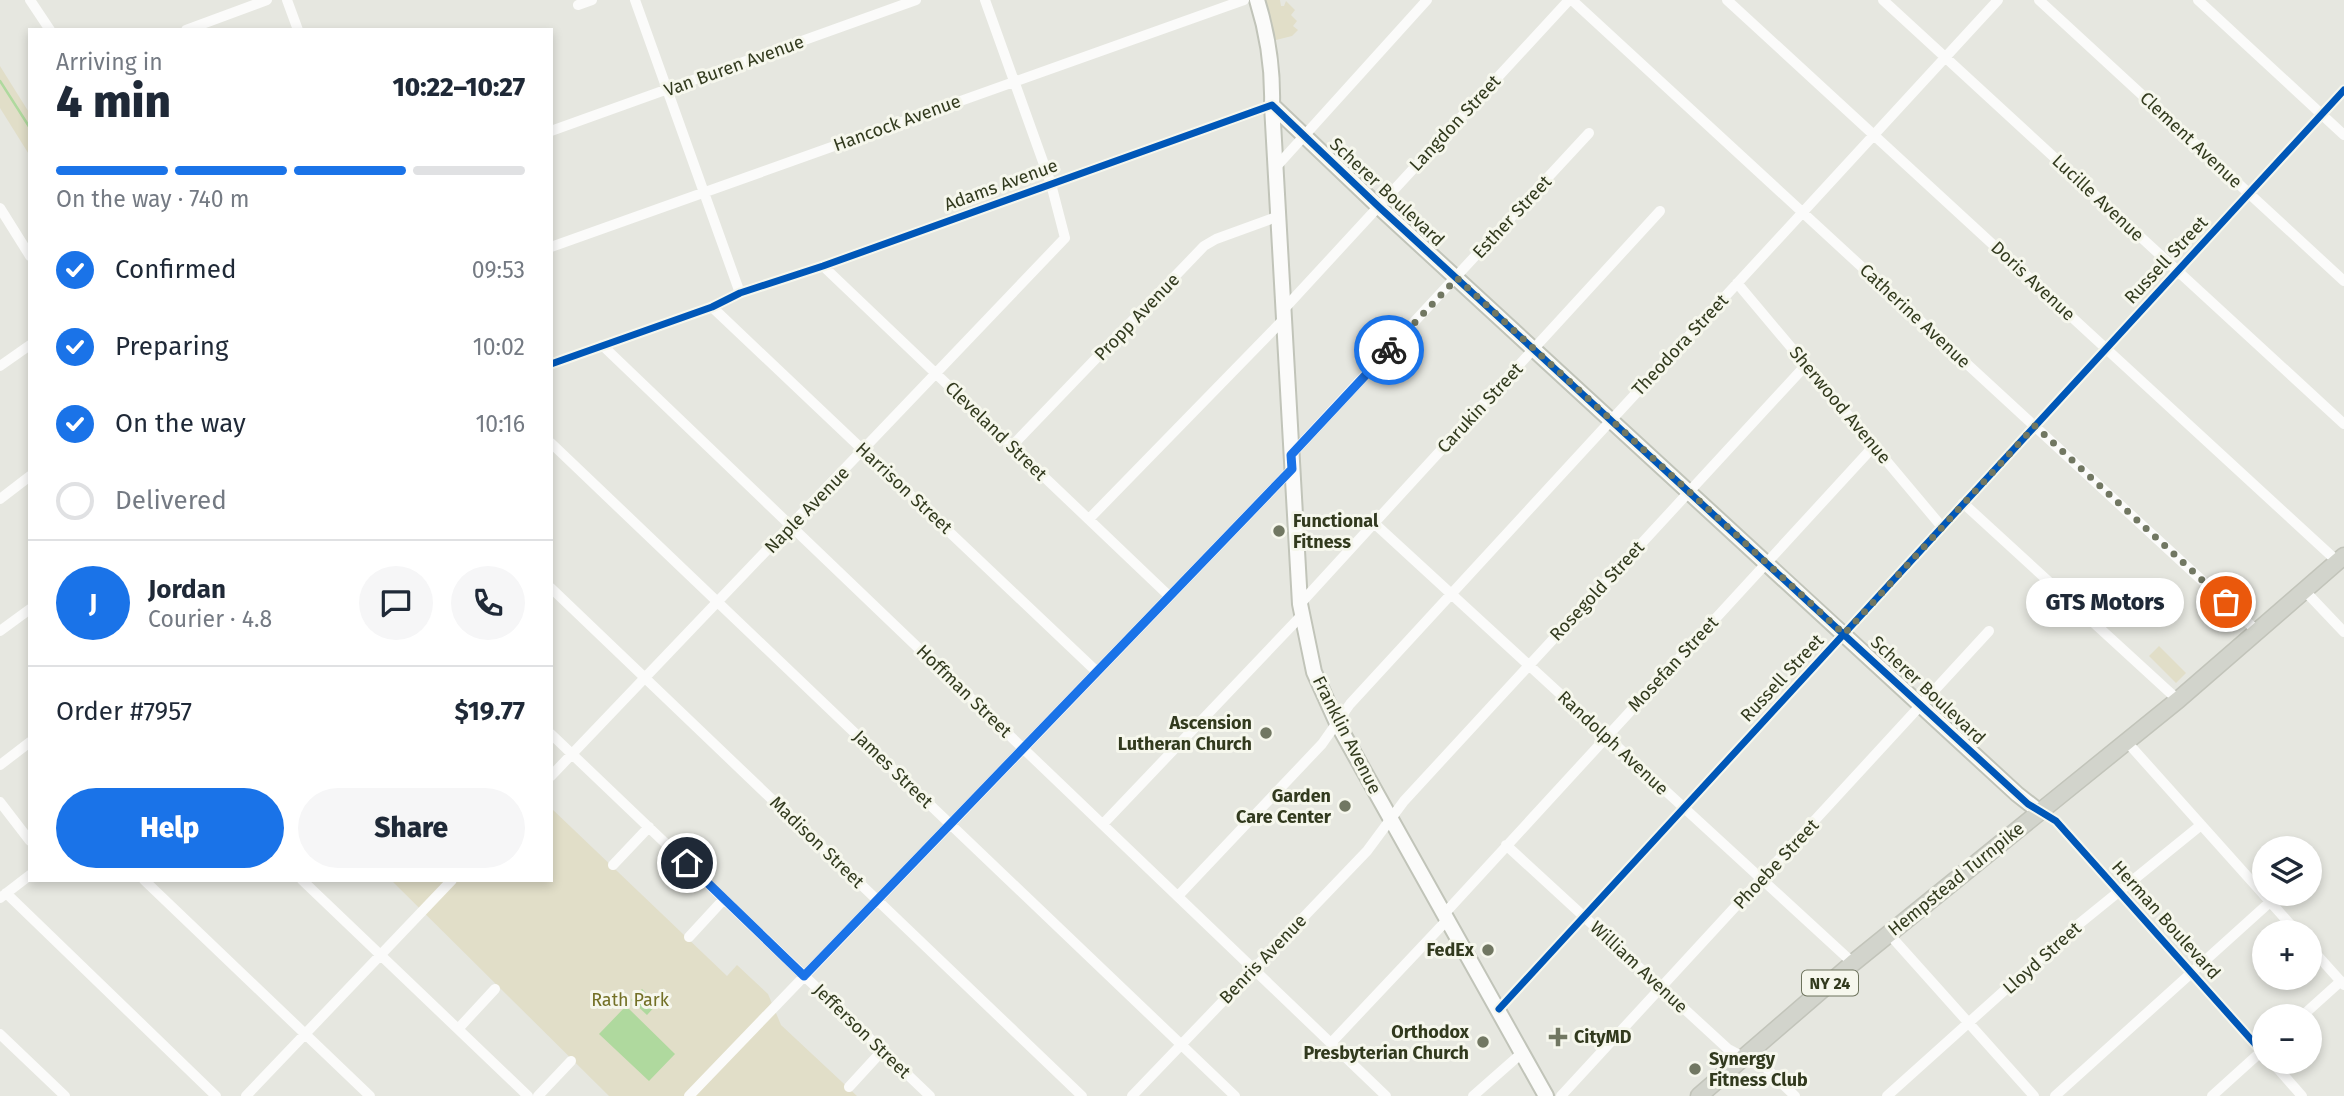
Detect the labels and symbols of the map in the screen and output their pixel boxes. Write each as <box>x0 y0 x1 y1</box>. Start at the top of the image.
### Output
street label: Van Buren Avenue <box>661 31 807 101</box>
street label: Langdon Street <box>1405 70 1506 176</box>
street label: Clement Avenue <box>2135 87 2247 193</box>
street label: Hancock Avenue <box>830 90 964 156</box>
street label: Scherer Boulevard <box>1325 133 1449 251</box>
street label: Lucille Avenue <box>2047 150 2149 246</box>
street label: Adams Avenue <box>941 154 1061 216</box>
street label: Esther Street <box>1468 171 1556 263</box>
street label: Russell Street <box>2120 211 2213 308</box>
street label: Doris Avenue <box>1986 236 2080 326</box>
street label: Catherine Avenue <box>1855 259 1975 373</box>
street label: Propp Avenue <box>1090 269 1184 365</box>
street label: Theodora Street <box>1627 289 1733 400</box>
courier <box>1354 315 1424 385</box>
street label: Sherwood Avenue <box>1785 342 1895 468</box>
street label: Carukin Street <box>1433 358 1528 458</box>
street label: Cleveland Street <box>940 377 1052 486</box>
street label: Harrison Street <box>851 438 957 539</box>
street label: Naple Avenue <box>760 462 854 558</box>
place label: Functional Fitness <box>1293 510 1379 553</box>
marker: Functional Fitness <box>1271 523 1287 539</box>
street label: Rosegold Street <box>1545 536 1649 645</box>
pin <box>2196 572 2256 632</box>
callout: GTS Motors <box>2026 578 2184 626</box>
street label: Mosefan Street <box>1623 611 1723 716</box>
street label: Russell Street <box>1736 629 1829 726</box>
street label: Scherer Boulevard <box>1866 631 1990 749</box>
street label: Hoffman Street <box>912 640 1017 742</box>
street label: Franklin Avenue <box>1308 672 1386 798</box>
street label: Randolph Avenue <box>1553 686 1673 800</box>
place label: Ascension Lutheran Church <box>1118 712 1252 755</box>
street label: James Street <box>848 725 938 813</box>
marker: Ascension Lutheran Church <box>1258 725 1274 741</box>
place label: Garden Care Center <box>1236 785 1332 828</box>
street label: Madison Street <box>765 791 869 893</box>
marker: Garden Care Center <box>1337 798 1353 814</box>
street label: Phoebe Street <box>1729 814 1824 914</box>
street label: Hempstead Turnpike <box>1883 817 2029 941</box>
pin <box>657 833 717 893</box>
street label: Herman Boulevard <box>2107 856 2225 984</box>
street label: Benris Avenue <box>1215 910 1311 1008</box>
street label: William Avenue <box>1586 916 1692 1018</box>
street label: Lloyd Street <box>1998 917 2086 999</box>
place label: FedEx <box>1426 939 1475 961</box>
marker: FedEx <box>1480 942 1496 958</box>
road number: NY 24 <box>1802 970 1858 995</box>
street label: Jefferson Street <box>809 979 916 1083</box>
park label: Rath Park <box>591 989 670 1011</box>
place label: Orthodox Presbyterian Church <box>1303 1021 1470 1064</box>
place label: CityMD <box>1574 1026 1632 1048</box>
marker: CityMD <box>1548 1027 1568 1047</box>
marker: Orthodox Presbyterian Church <box>1475 1034 1491 1050</box>
place label: Synergy Fitness Club <box>1709 1048 1808 1091</box>
marker: Synergy Fitness Club <box>1687 1061 1703 1077</box>

